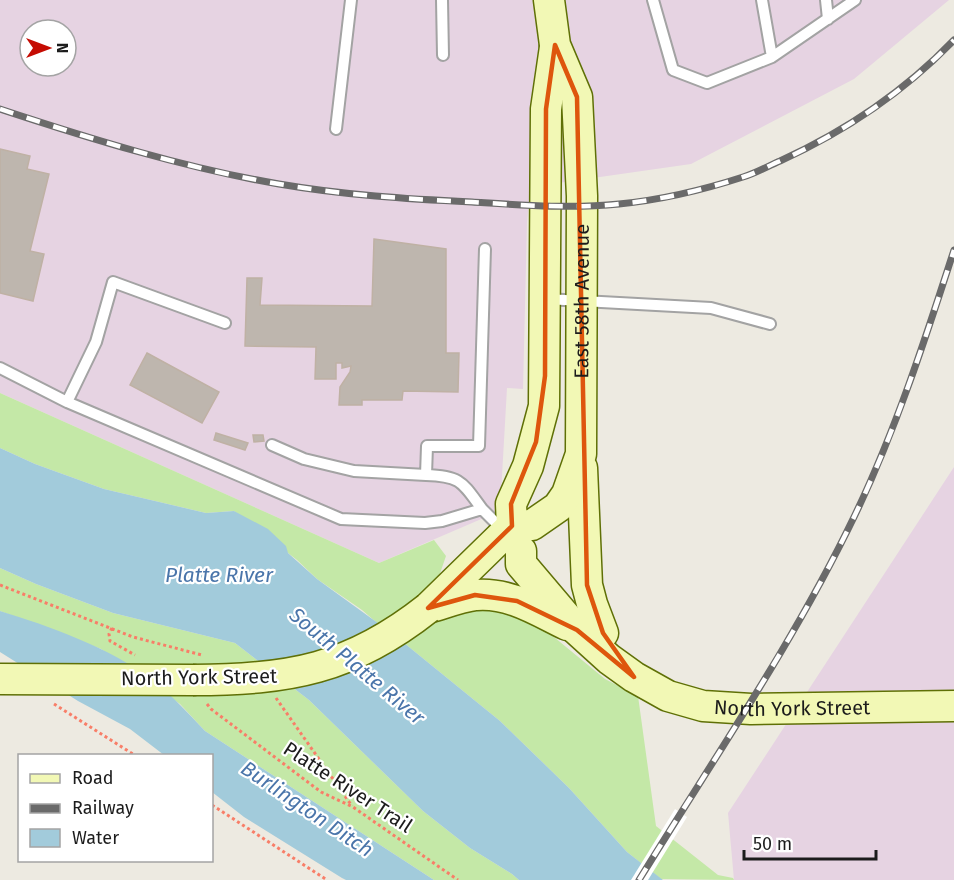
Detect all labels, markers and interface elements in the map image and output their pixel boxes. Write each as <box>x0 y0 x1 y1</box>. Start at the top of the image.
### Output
north arrow <box>18 18 78 78</box>
text: N <box>53 43 72 53</box>
street label: East 58th Avenue <box>569 224 594 379</box>
water label: Platte River <box>165 562 274 588</box>
water label: South Platte River <box>283 601 431 731</box>
street label: North York Street <box>121 664 278 690</box>
street label: North York Street <box>713 695 871 721</box>
street label: Platte River Trail <box>279 736 417 838</box>
legend <box>18 754 213 862</box>
water label: Burlington Ditch <box>236 755 378 863</box>
text: Road <box>72 767 114 789</box>
text: Railway <box>72 797 134 819</box>
scale bar <box>744 823 876 861</box>
text: Water <box>72 827 119 849</box>
text: 50 m <box>753 833 792 855</box>

